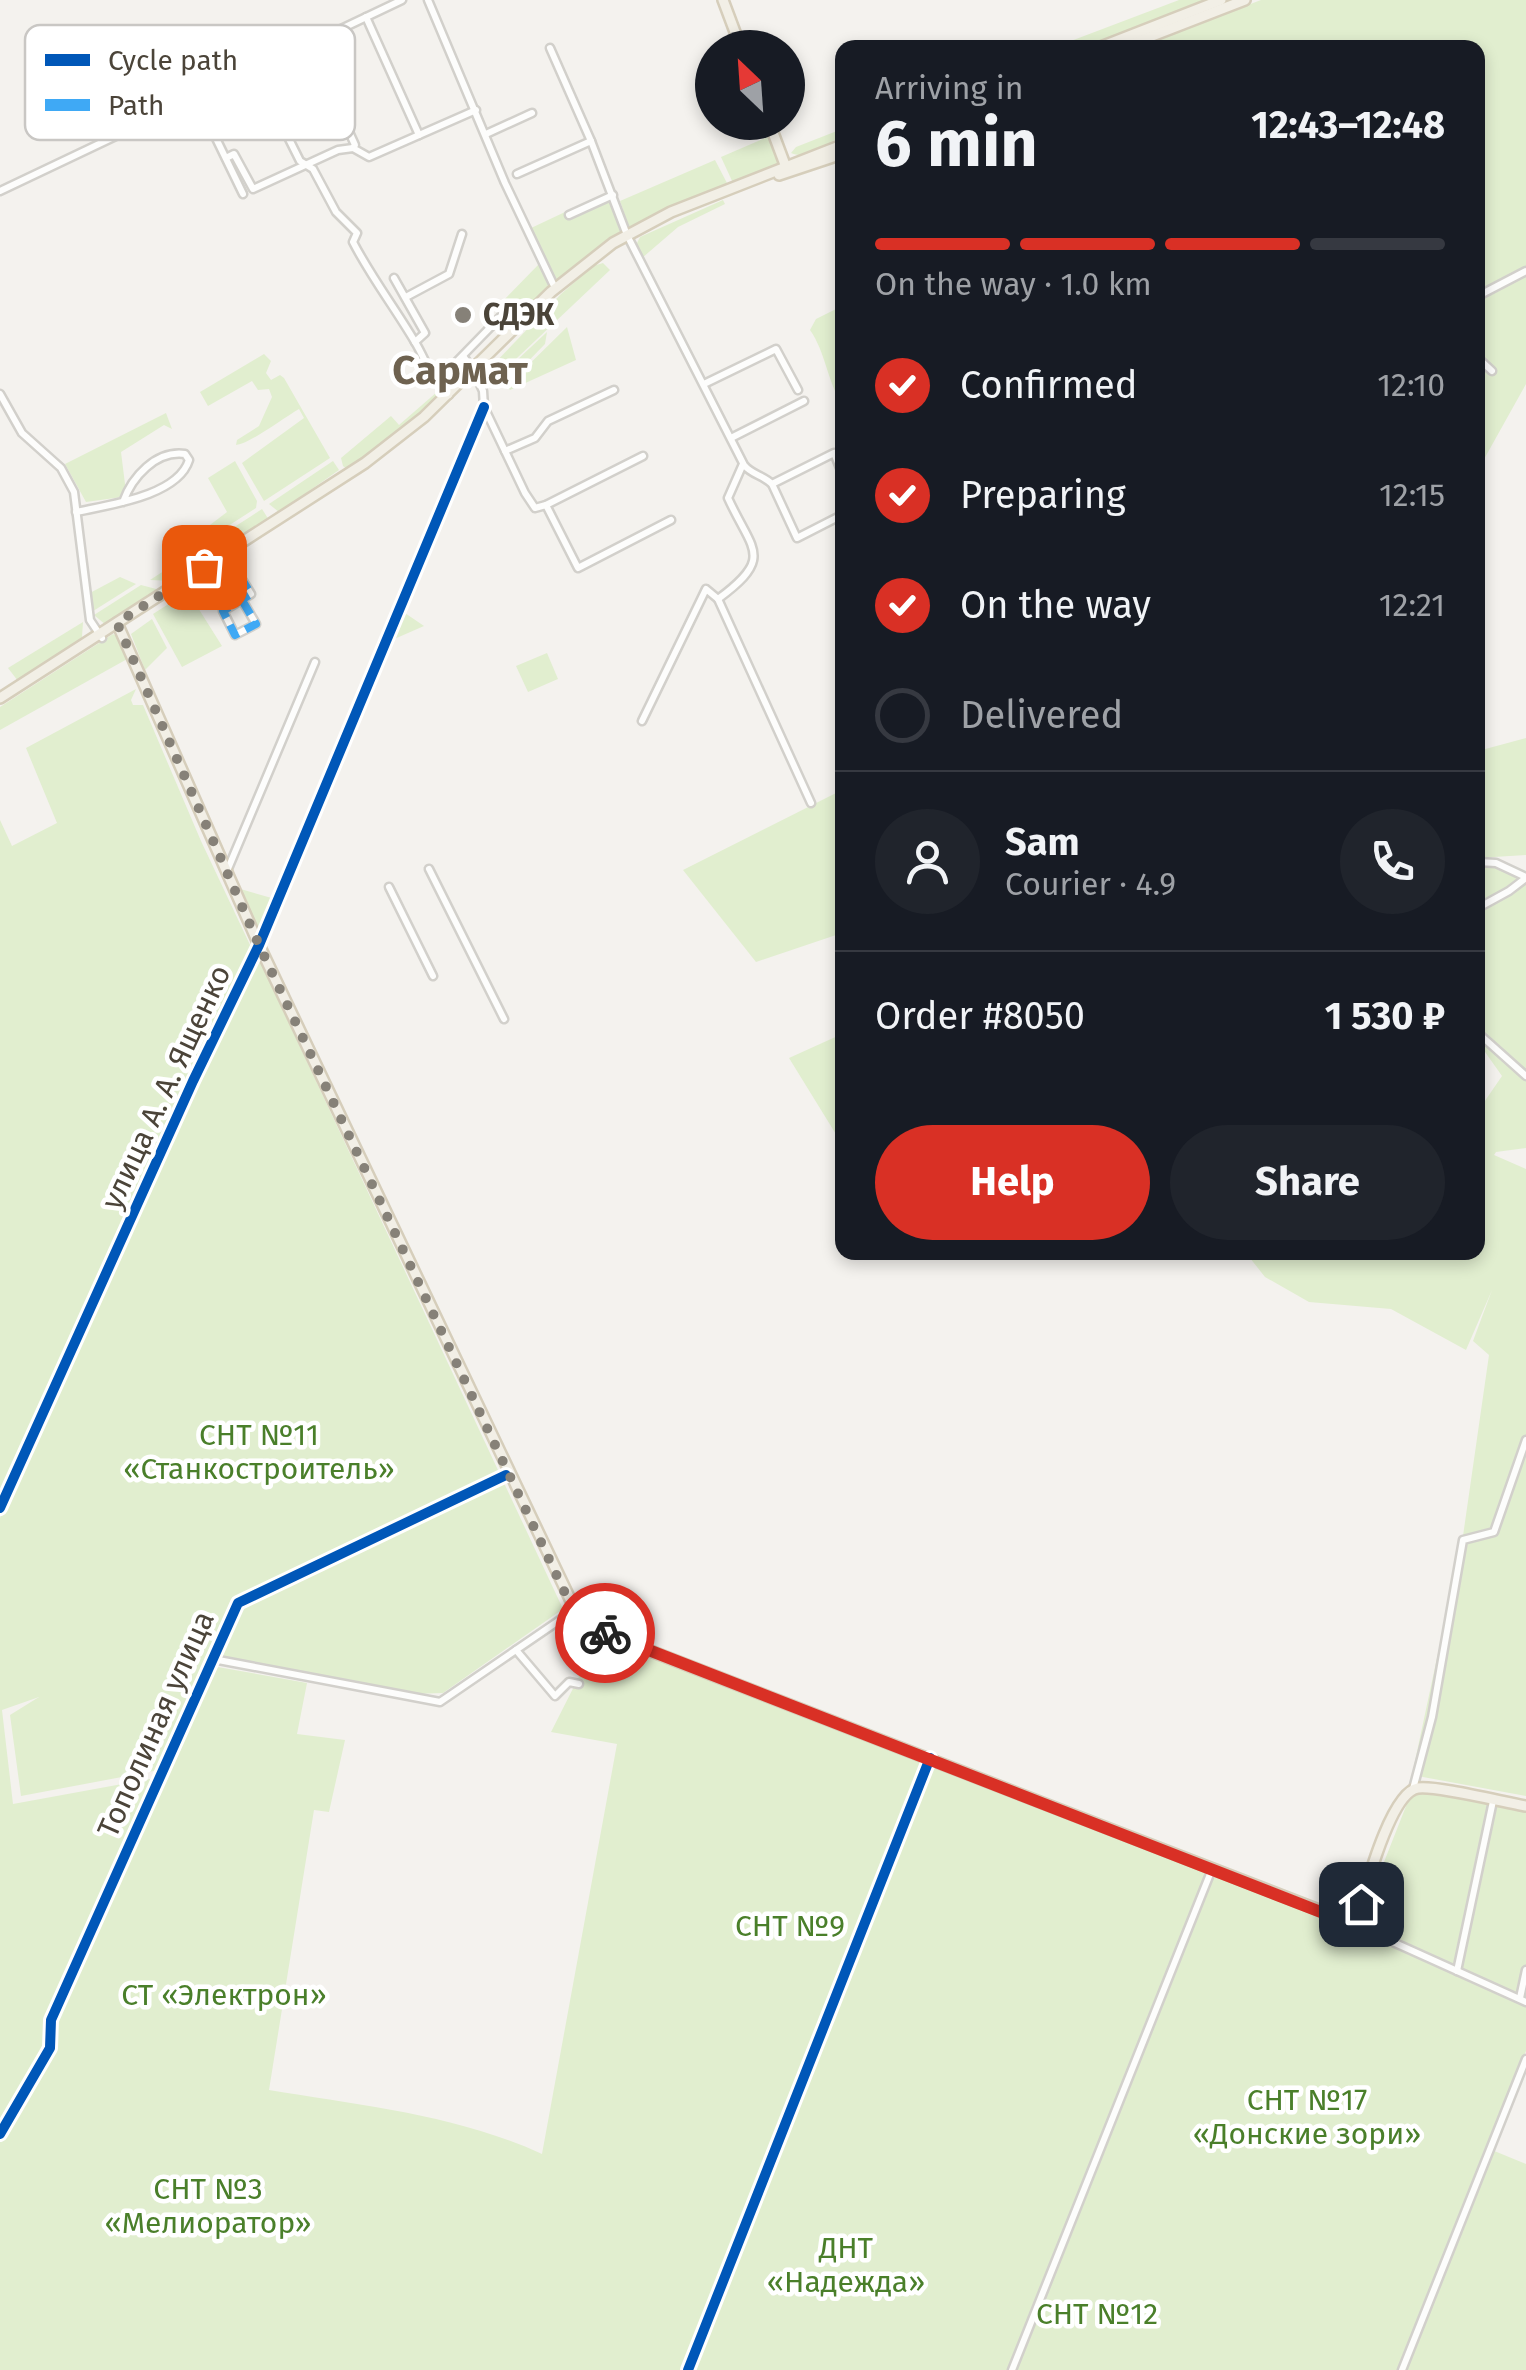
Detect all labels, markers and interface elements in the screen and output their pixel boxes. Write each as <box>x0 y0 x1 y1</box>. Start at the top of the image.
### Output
legend <box>25 25 355 140</box>
north arrow <box>695 30 805 140</box>
map controls <box>695 30 805 140</box>
text: Cycle path <box>108 44 238 77</box>
text: Arriving in <box>875 69 1023 107</box>
text: Path <box>108 89 164 122</box>
text: 12:43–12:48 <box>1251 102 1445 148</box>
text: 6 min <box>875 105 1038 183</box>
text: On the way · 1.0 km <box>875 265 1152 303</box>
place label: СДЭК <box>483 297 554 333</box>
marker: СДЭК <box>452 304 474 326</box>
district label: Сармат <box>392 347 529 395</box>
icon: check <box>875 358 930 413</box>
text: Confirmed <box>960 362 1138 408</box>
text: 12:10 <box>1377 366 1445 404</box>
icon: check <box>875 468 930 523</box>
text: Preparing <box>960 472 1126 518</box>
text: 12:15 <box>1379 476 1445 514</box>
pin <box>162 525 247 610</box>
icon: bag <box>177 540 232 595</box>
icon: check <box>875 578 930 633</box>
text: On the way <box>960 582 1151 628</box>
text: 12:21 <box>1379 586 1445 624</box>
text: Delivered <box>960 692 1123 738</box>
button: person <box>875 809 980 914</box>
button: phone <box>1340 809 1445 914</box>
text: Sam <box>1005 819 1080 865</box>
text: Courier · 4.9 <box>1005 865 1176 903</box>
street label: улица А. А. Ященко <box>94 959 238 1215</box>
text: Order #8050 <box>875 993 1085 1039</box>
text: 1 530 ₽ <box>1325 993 1445 1039</box>
button: Help <box>875 1125 1150 1240</box>
button: Share <box>1170 1125 1445 1240</box>
park label: СНТ №11 «Станкостроитель» <box>123 1417 395 1487</box>
courier <box>555 1583 655 1683</box>
street label: Тополиная улица <box>90 1605 222 1843</box>
icon: bike <box>578 1606 633 1661</box>
pin <box>1319 1862 1404 1947</box>
icon: home <box>1334 1877 1389 1932</box>
park label: СНТ №9 <box>735 1908 845 1944</box>
park label: СТ «Электрон» <box>121 1977 327 2013</box>
park label: СНТ №17 «Донские зори» <box>1193 2082 1421 2152</box>
park label: СНТ №3 «Мелиоратор» <box>104 2171 312 2241</box>
park label: ДНТ «Надежда» <box>767 2230 925 2300</box>
park label: СНТ №12 <box>1036 2296 1158 2332</box>

